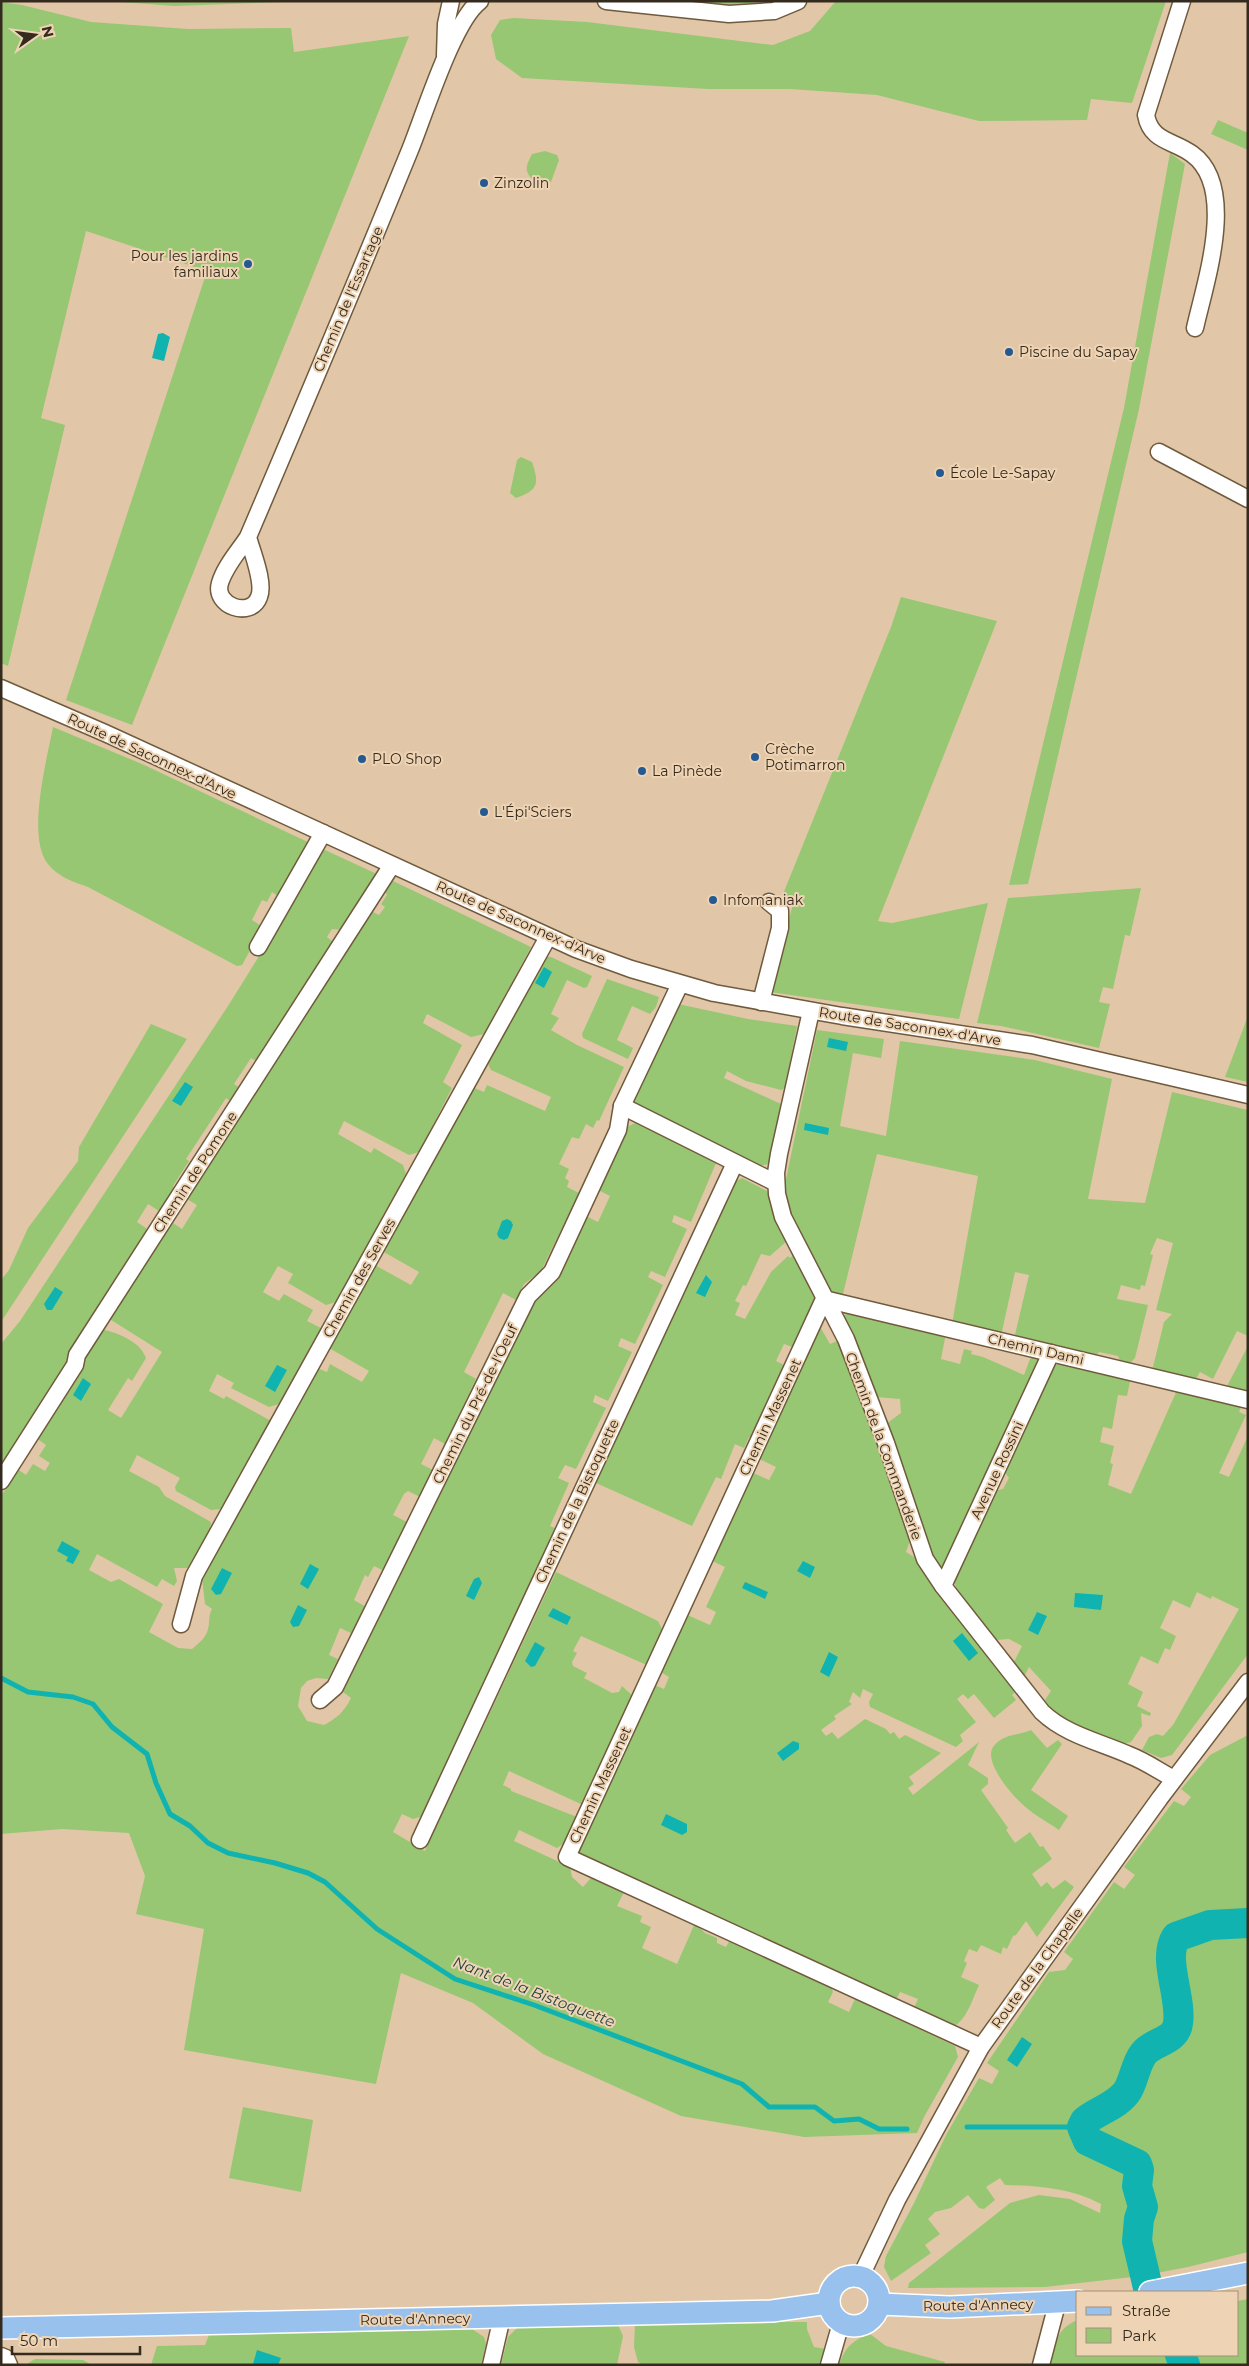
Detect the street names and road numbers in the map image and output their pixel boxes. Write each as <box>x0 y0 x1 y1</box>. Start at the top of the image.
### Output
street label: Chemin de l'Essartage <box>309 223 387 375</box>
street label: Route de Saconnex-d'Arve <box>65 709 239 803</box>
street label: Route de Saconnex-d'Arve <box>433 876 609 968</box>
street label: Route de Saconnex-d'Arve <box>818 1003 1002 1049</box>
street label: Chemin de Pomone <box>149 1108 241 1236</box>
street label: Chemin des Serves <box>319 1215 399 1341</box>
street label: Chemin du Pré-de-l'Oeuf <box>428 1320 522 1487</box>
street label: Chemin Dami <box>986 1329 1086 1369</box>
street label: Chemin de la Commanderie <box>842 1350 926 1542</box>
street label: Chemin Massenet <box>735 1355 805 1478</box>
street label: Chemin de la Bistoquette <box>531 1416 623 1586</box>
street label: Avenue Rossini <box>966 1418 1028 1522</box>
street label: Chemin Massenet <box>565 1723 635 1846</box>
street label: Route de la Chapelle <box>987 1904 1087 2032</box>
street label: Route d'Annecy <box>923 2295 1034 2315</box>
street label: Route d'Annecy <box>360 2309 471 2329</box>

